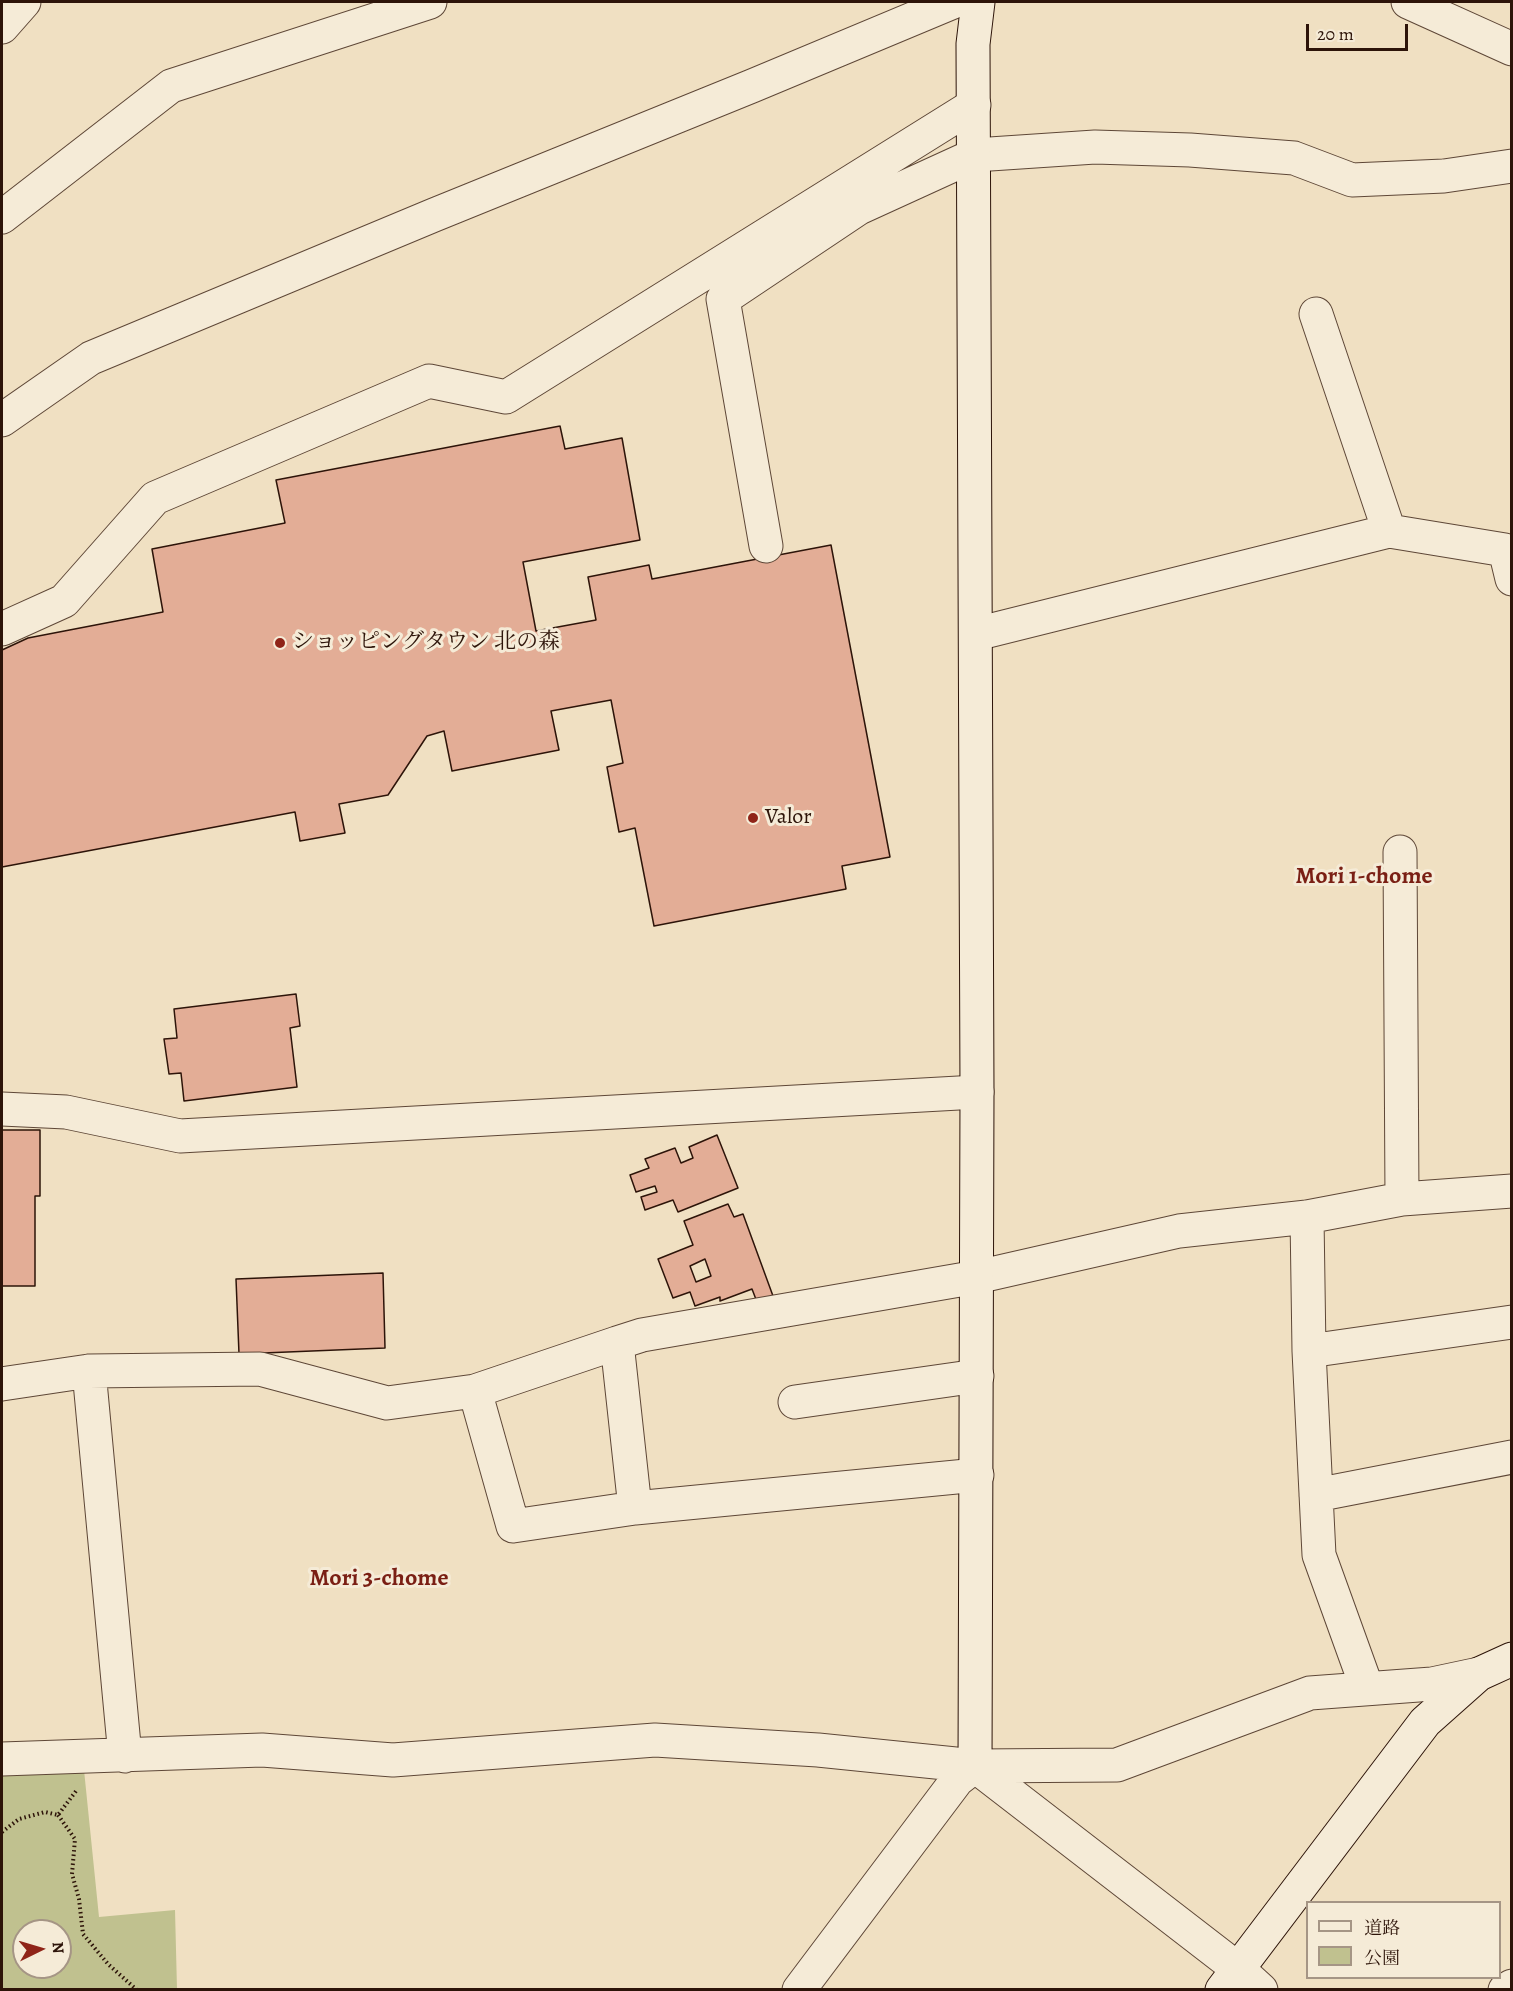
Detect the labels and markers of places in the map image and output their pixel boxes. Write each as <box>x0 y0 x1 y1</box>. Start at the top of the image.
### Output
place label: ショッピングタウン 北の森 <box>292 630 560 656</box>
marker: ショッピングタウン 北の森 <box>273 636 287 650</box>
place label: Valor <box>765 805 812 831</box>
marker: Valor <box>746 811 760 825</box>

